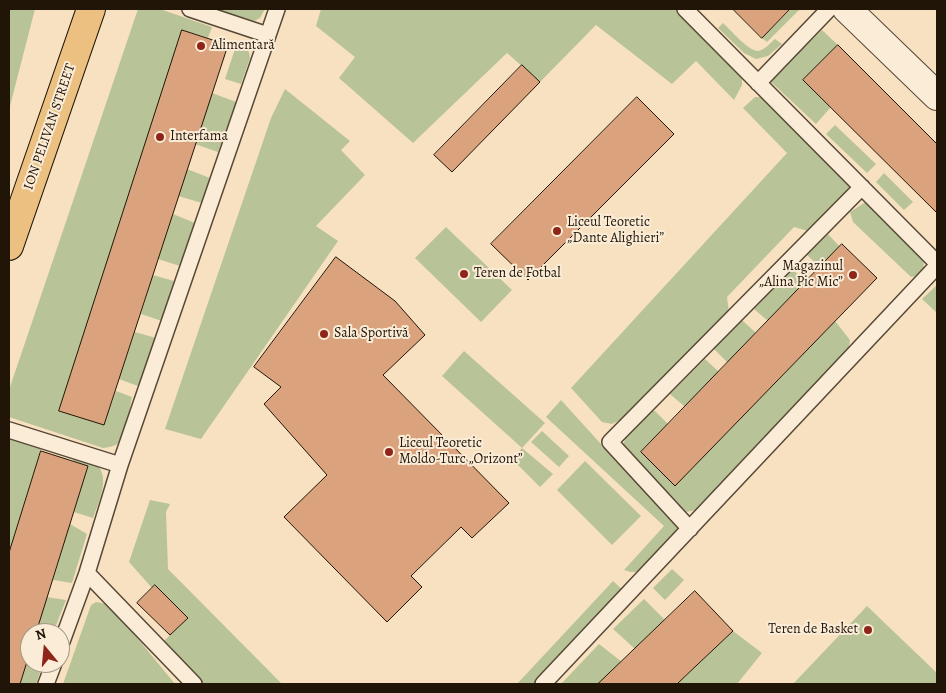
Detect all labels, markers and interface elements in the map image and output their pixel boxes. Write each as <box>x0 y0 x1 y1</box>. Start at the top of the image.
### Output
place label: Alimentară <box>211 38 275 54</box>
marker: Alimentară <box>195 40 207 52</box>
street label: ION PELIVAN STREET <box>21 62 79 192</box>
place label: Interfama <box>170 129 228 145</box>
marker: Interfama <box>154 131 166 143</box>
place label: Liceul Teoretic „Dante Alighieri” <box>567 215 664 248</box>
marker: Liceul Teoretic „Dante Alighieri” <box>551 225 563 237</box>
place label: Magazinul „Alina Pic Mic” <box>759 259 843 292</box>
place label: Teren de Fotbal <box>474 266 561 282</box>
marker: Teren de Fotbal <box>458 268 470 280</box>
marker: Magazinul „Alina Pic Mic” <box>847 269 859 281</box>
place label: Sala Sportivă <box>334 326 409 342</box>
marker: Sala Sportivă <box>318 328 330 340</box>
place label: Liceul Teoretic Moldo-Turc „Orizont” <box>399 436 523 468</box>
marker: Liceul Teoretic Moldo-Turc „Orizont” <box>383 446 395 458</box>
place label: Teren de Basket <box>768 622 858 638</box>
north arrow <box>20 623 70 673</box>
text: N <box>33 624 48 645</box>
marker: Teren de Basket <box>862 624 874 636</box>

